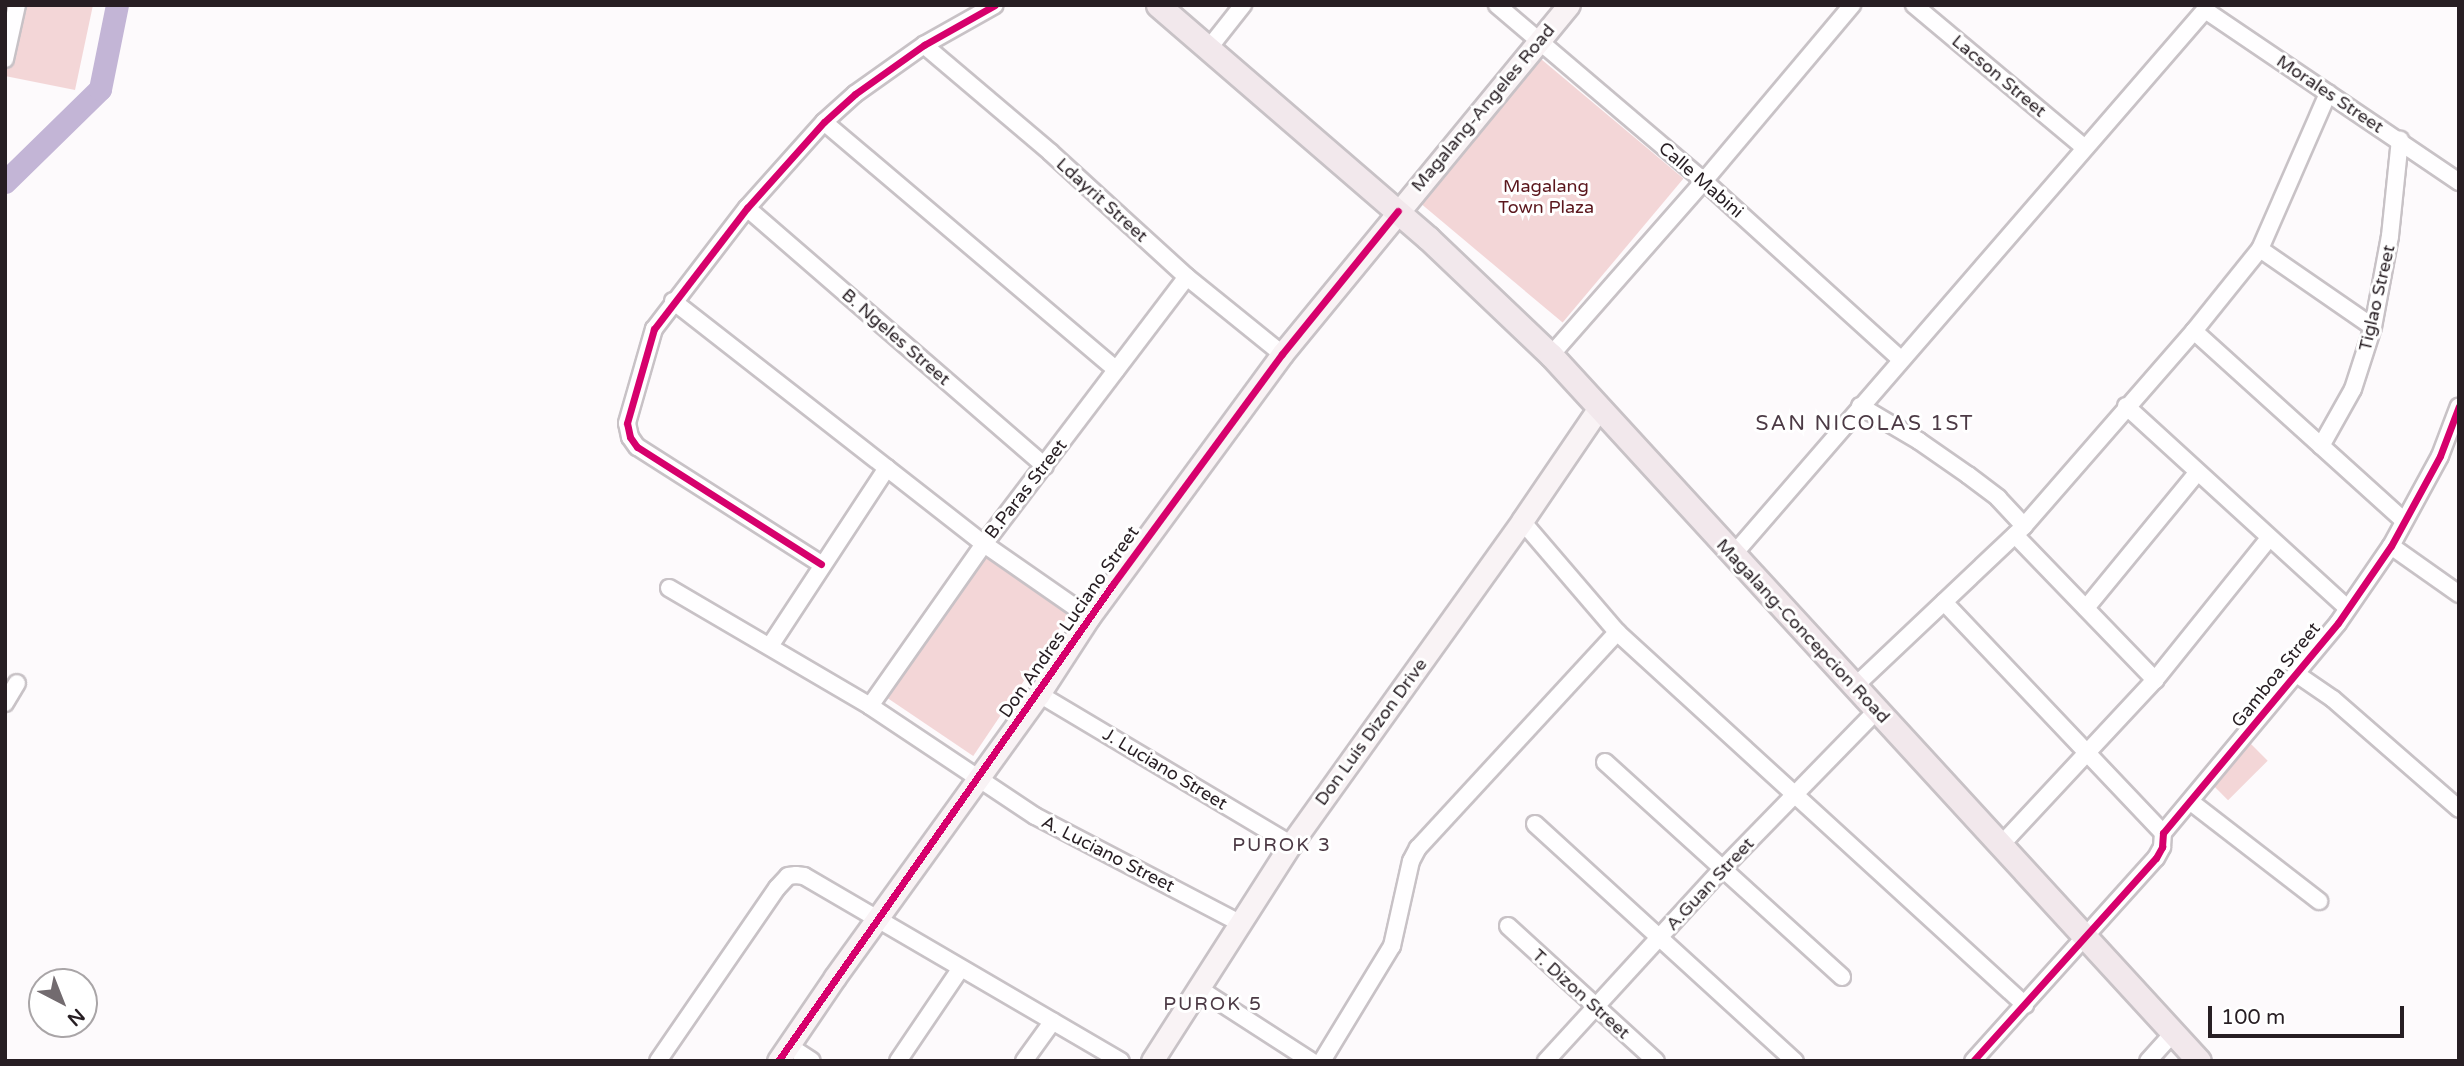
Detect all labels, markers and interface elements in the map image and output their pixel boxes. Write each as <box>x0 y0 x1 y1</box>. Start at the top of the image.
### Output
street label: Magalang-Angeles Road <box>1407 20 1559 196</box>
street label: Lacson Street <box>1947 30 2051 122</box>
street label: Morales Street <box>2272 50 2388 138</box>
street label: Calle Mabini <box>1654 137 1748 223</box>
street label: Ldayrit Street <box>1052 153 1152 247</box>
park label: Magalang Town Plaza <box>1498 176 1594 218</box>
street label: Tiglao Street <box>2354 243 2400 353</box>
street label: B. Ngeles Street <box>837 284 955 390</box>
district label: SAN NICOLAS 1ST <box>1757 411 1973 437</box>
street label: B.Paras Street <box>980 435 1072 543</box>
street label: Don Andres Luciano Street <box>994 522 1144 722</box>
street label: Magalang-Concepcion Road <box>1712 534 1894 728</box>
street label: Gamboa Street <box>2227 618 2325 732</box>
street label: Don Luis Dizon Drive <box>1310 654 1432 810</box>
street label: J. Luciano Street <box>1099 723 1231 815</box>
street label: A. Luciano Street <box>1038 811 1178 897</box>
street label: A.Guan Street <box>1661 833 1759 935</box>
district label: PUROK 3 <box>1233 835 1331 857</box>
street label: T. Dizon Street <box>1528 944 1634 1044</box>
north arrow <box>28 968 98 1038</box>
scale bar <box>2212 992 2408 1036</box>
district label: PUROK 5 <box>1164 994 1262 1016</box>
text: N <box>63 1004 89 1030</box>
text: 100 m <box>2221 1005 2285 1030</box>

